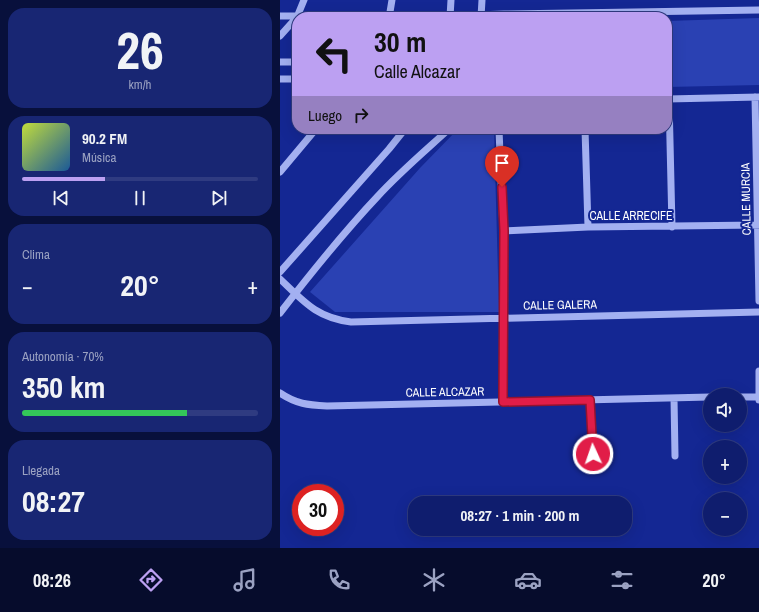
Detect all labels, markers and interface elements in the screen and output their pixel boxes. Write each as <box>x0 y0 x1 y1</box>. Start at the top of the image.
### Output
text: 26 <box>116 15 164 85</box>
text: 30 m <box>374 23 426 61</box>
icon: left <box>308 28 360 80</box>
text: Calle Alcazar <box>374 59 460 84</box>
text: km/h <box>128 76 152 93</box>
icon: right <box>350 104 372 126</box>
text: Luego <box>308 105 342 126</box>
text: 90.2 FM <box>82 128 127 149</box>
pin <box>485 146 519 187</box>
text: Música <box>82 149 116 166</box>
icon: arrive <box>491 152 513 174</box>
street label: CALLE MURCIA <box>737 162 755 236</box>
icon: previous <box>50 187 72 209</box>
icon: pause <box>129 187 151 209</box>
icon: next <box>208 187 230 209</box>
street label: CALLE ARRECIFE <box>589 208 673 224</box>
text: Clima <box>22 246 50 263</box>
text: 20° <box>120 265 160 305</box>
text: − <box>22 271 33 301</box>
text: + <box>247 271 258 301</box>
street label: CALLE GALERA <box>523 296 597 314</box>
text: Autonomía · 70% <box>22 348 104 365</box>
text: 350 km <box>22 367 105 407</box>
street label: CALLE ALCAZAR <box>405 383 485 401</box>
map controls <box>703 388 747 536</box>
button: sound <box>703 388 747 432</box>
position arrow <box>572 433 614 475</box>
button: + <box>703 440 747 484</box>
text: Llegada <box>22 462 60 479</box>
text: 08:27 <box>22 481 85 521</box>
speed limit sign: 30 <box>292 484 344 536</box>
button: − <box>703 492 747 536</box>
text: 08:27 · 1 min · 200 m <box>461 505 579 526</box>
icon: directions <box>137 566 165 594</box>
icon: music <box>231 566 259 594</box>
icon: phone <box>325 566 353 594</box>
icon: climate <box>420 566 448 594</box>
icon: car <box>514 566 542 594</box>
icon: filters <box>608 566 636 594</box>
text: 08:26 <box>33 568 71 593</box>
text: 20° <box>702 568 726 593</box>

